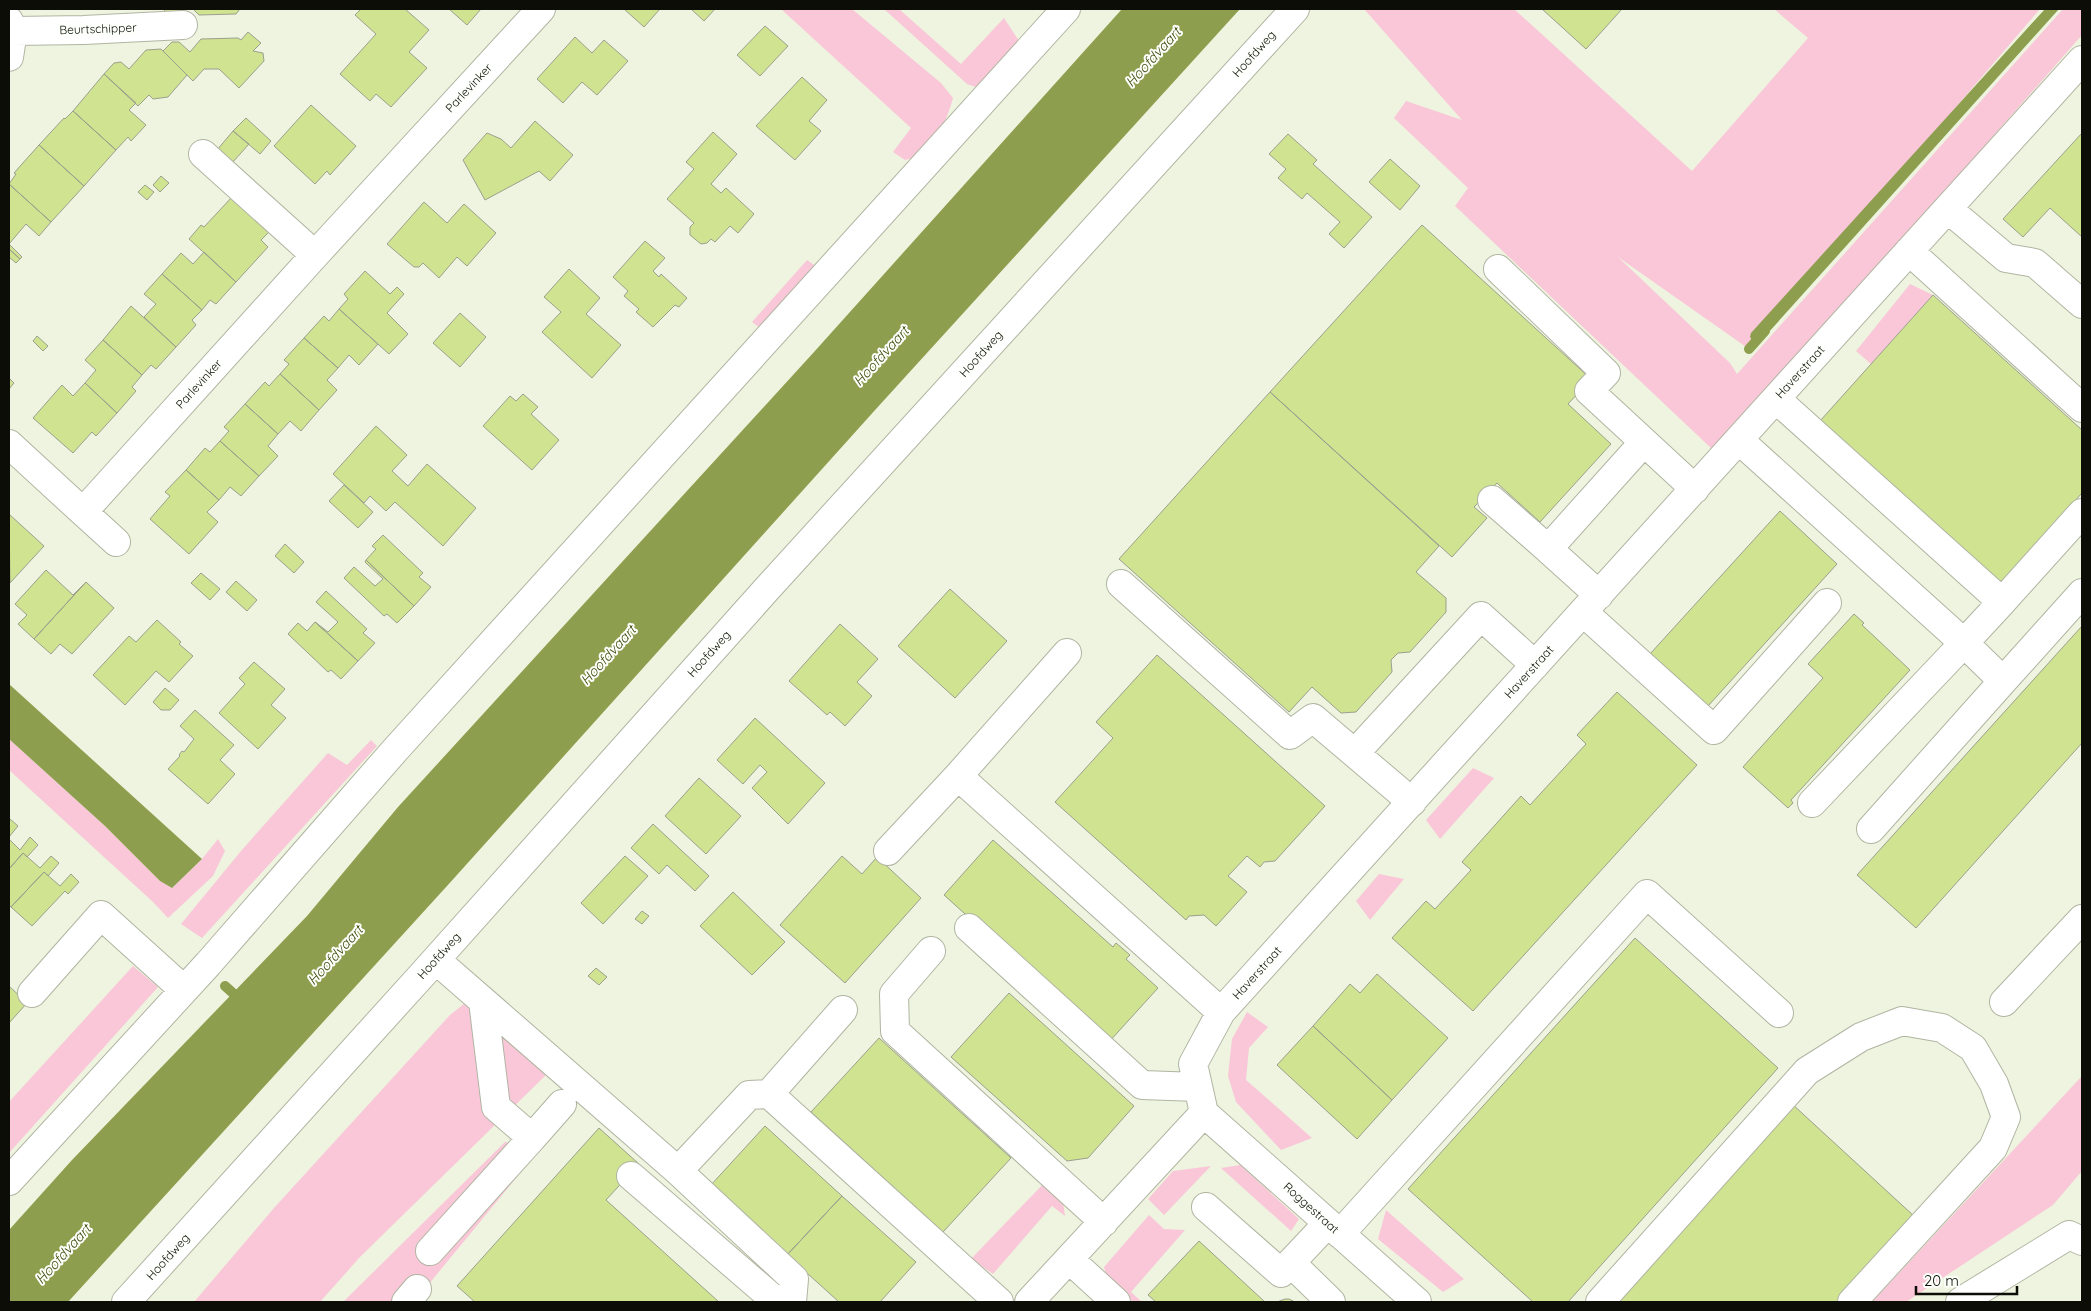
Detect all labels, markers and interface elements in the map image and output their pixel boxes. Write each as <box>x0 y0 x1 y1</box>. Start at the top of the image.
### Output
street label: Beurtschipper <box>59 20 137 37</box>
water label: Hoofdvaart <box>1121 22 1186 91</box>
street label: Hoofdweg <box>1229 27 1278 80</box>
street label: Parlevinker <box>442 60 495 115</box>
water label: Hoofdvaart <box>849 321 914 390</box>
street label: Hoofdweg <box>956 327 1005 380</box>
street label: Haverstraat <box>1772 342 1827 401</box>
street label: Parlevinker <box>172 355 225 412</box>
water label: Hoofdvaart <box>576 620 641 689</box>
street label: Hoofdweg <box>684 627 733 680</box>
street label: Haverstraat <box>1501 642 1556 701</box>
water label: Hoofdvaart <box>303 920 368 989</box>
street label: Hoofdweg <box>414 929 463 982</box>
street label: Haverstraat <box>1229 943 1284 1002</box>
street label: Roggestraat <box>1280 1179 1342 1237</box>
water label: Hoofdvaart <box>31 1219 96 1288</box>
street label: Hoofdweg <box>143 1230 192 1283</box>
scale bar <box>1916 1264 2017 1296</box>
text: 20 m <box>1924 1271 1959 1290</box>

